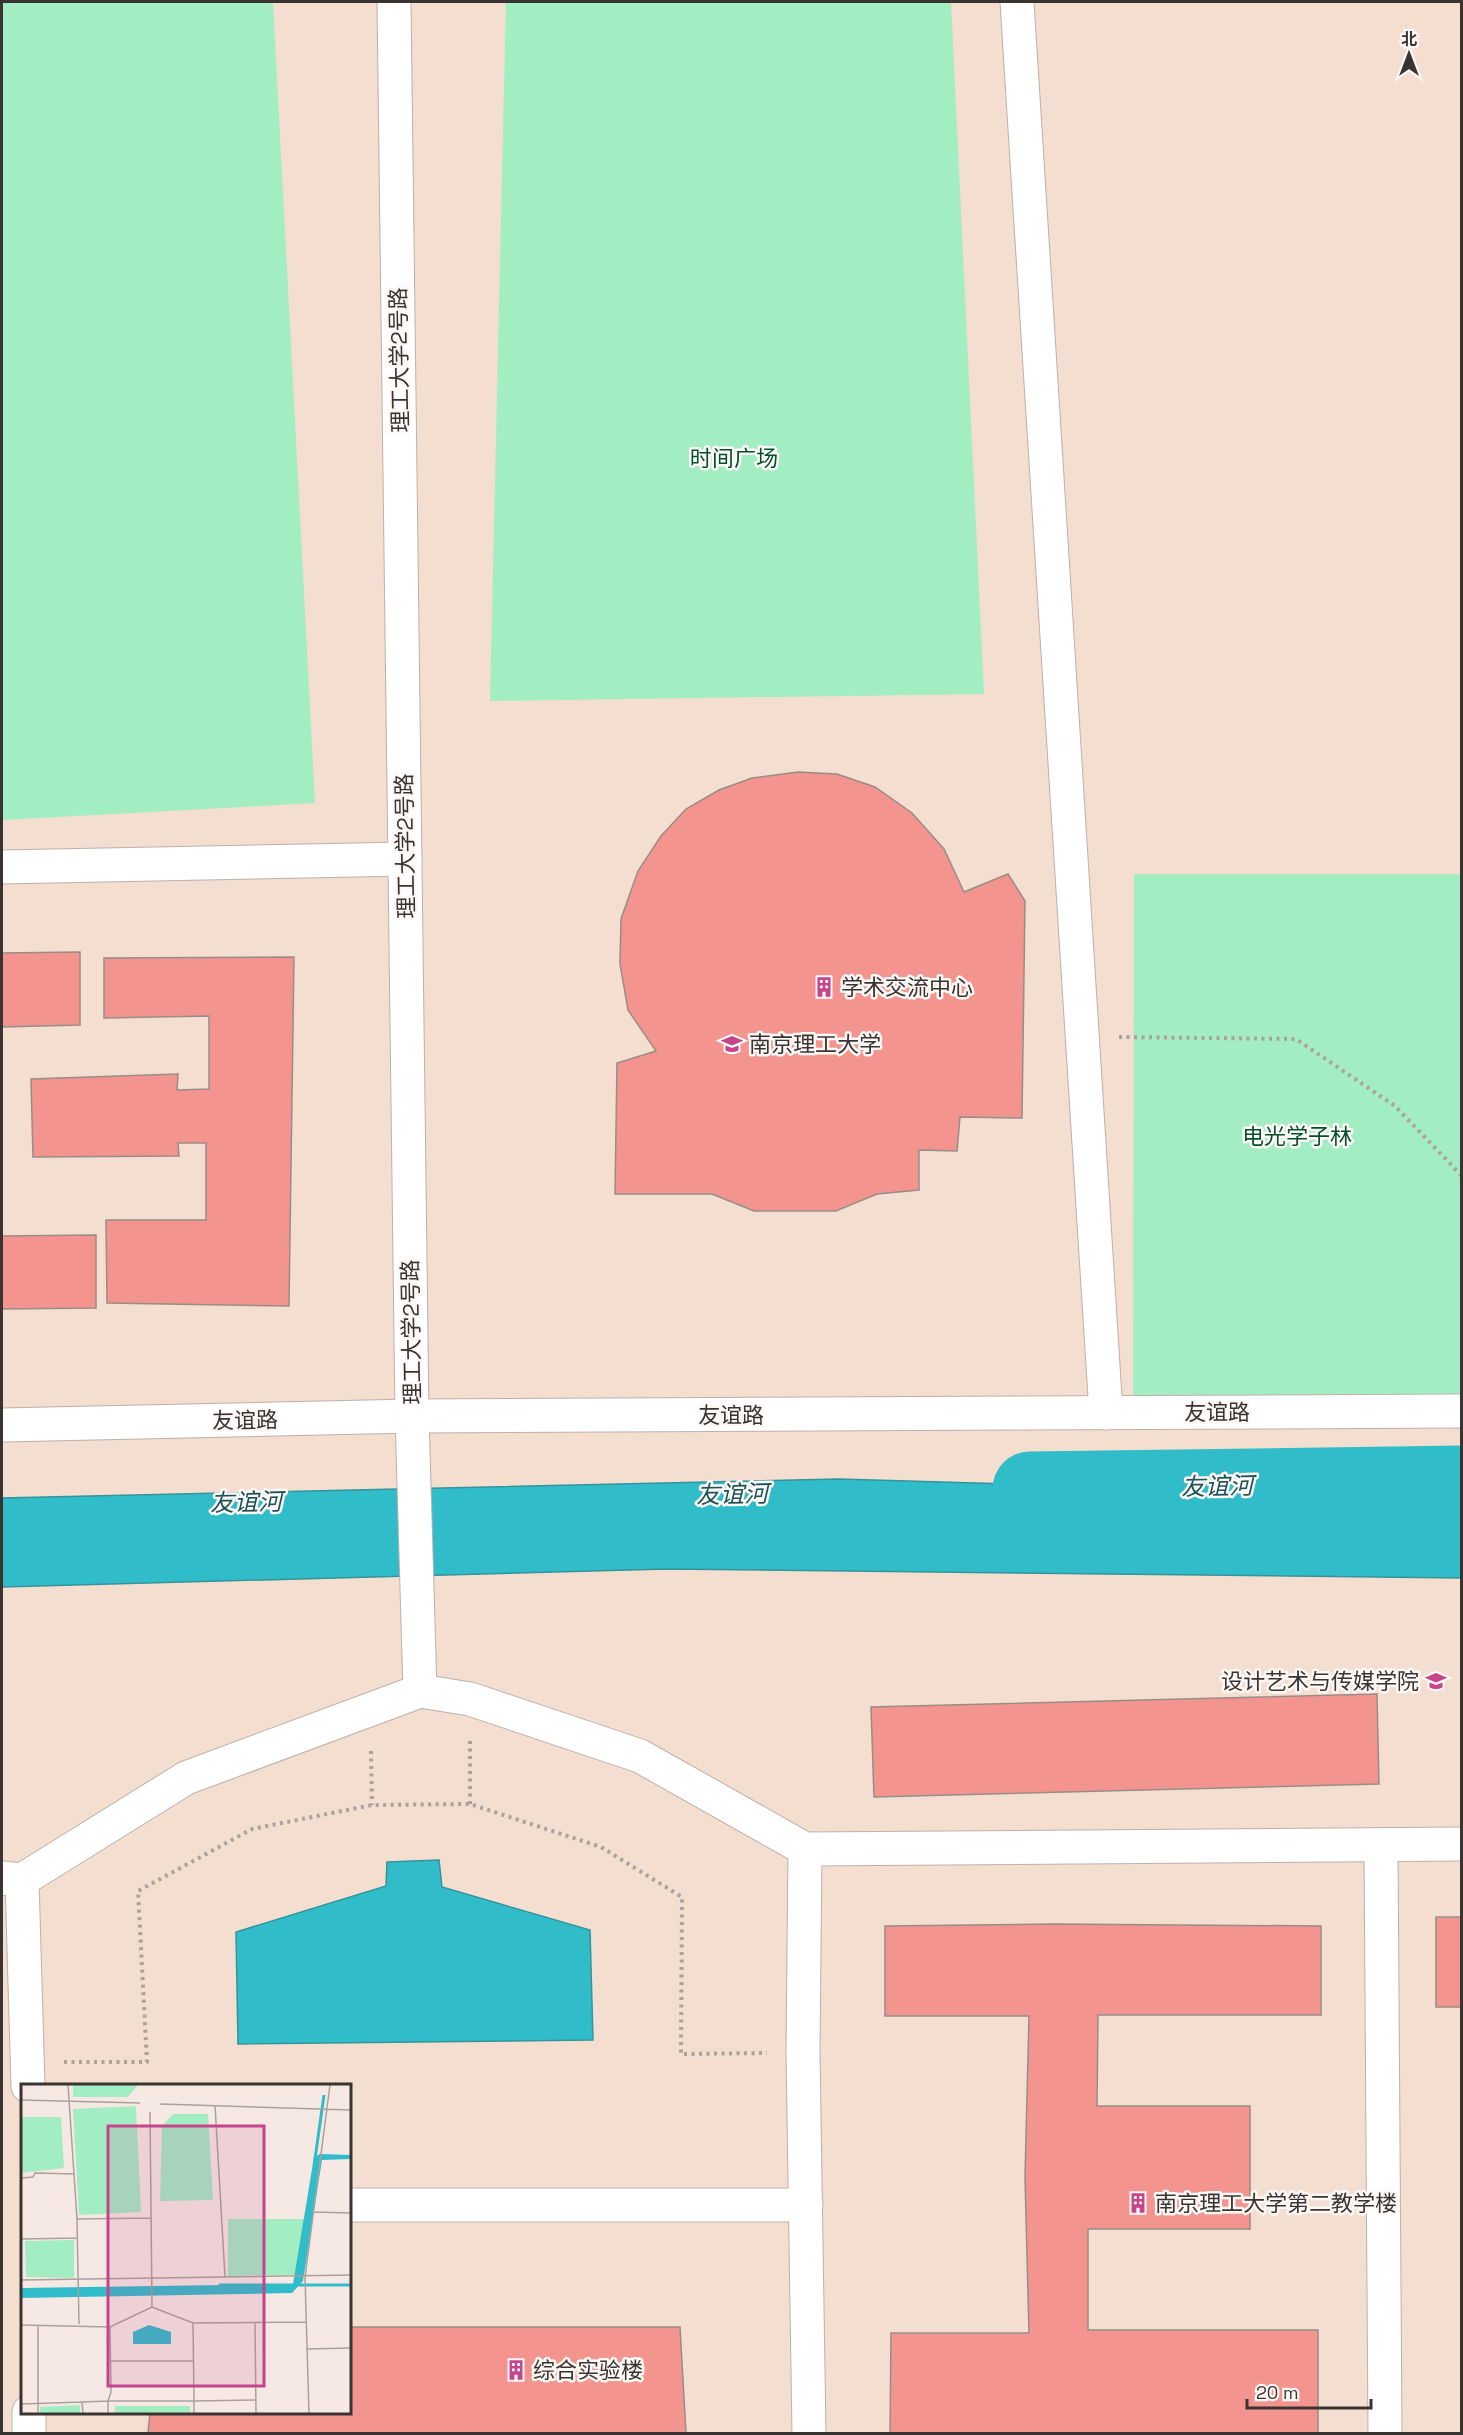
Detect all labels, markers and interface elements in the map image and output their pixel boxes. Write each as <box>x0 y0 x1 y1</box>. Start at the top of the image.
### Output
north arrow <box>1379 24 1439 84</box>
text: 北 <box>1401 29 1417 50</box>
street label: 理工大学2号路 <box>384 287 414 433</box>
park label: 时间广场 <box>690 444 778 472</box>
street label: 理工大学2号路 <box>390 773 420 919</box>
place label: 学术交流中心 <box>841 973 973 1001</box>
building icon: 学术交流中心 <box>812 975 836 999</box>
place label: 南京理工大学 <box>749 1030 881 1058</box>
school or university icon: 南京理工大学 <box>720 1032 744 1056</box>
park label: 电光学子林 <box>1242 1122 1352 1150</box>
street label: 理工大学2号路 <box>396 1259 426 1405</box>
street label: 友谊路 <box>1184 1398 1250 1426</box>
street label: 友谊路 <box>698 1401 764 1429</box>
street label: 友谊路 <box>212 1405 278 1435</box>
water label: 友谊河 <box>1181 1470 1257 1502</box>
water label: 友谊河 <box>696 1478 772 1510</box>
water label: 友谊河 <box>210 1486 286 1518</box>
place label: 设计艺术与传媒学院 <box>1221 1667 1419 1695</box>
school or university icon: 设计艺术与传媒学院 <box>1424 1669 1448 1693</box>
inset map <box>21 2084 351 2414</box>
place label: 南京理工大学第二教学楼 <box>1155 2189 1397 2217</box>
building icon: 南京理工大学第二教学楼 <box>1126 2191 1150 2215</box>
place label: 综合实验楼 <box>533 2356 643 2384</box>
building icon: 综合实验楼 <box>504 2358 528 2382</box>
scale bar <box>1247 2372 1372 2410</box>
text: 20 m <box>1256 2381 1299 2404</box>

